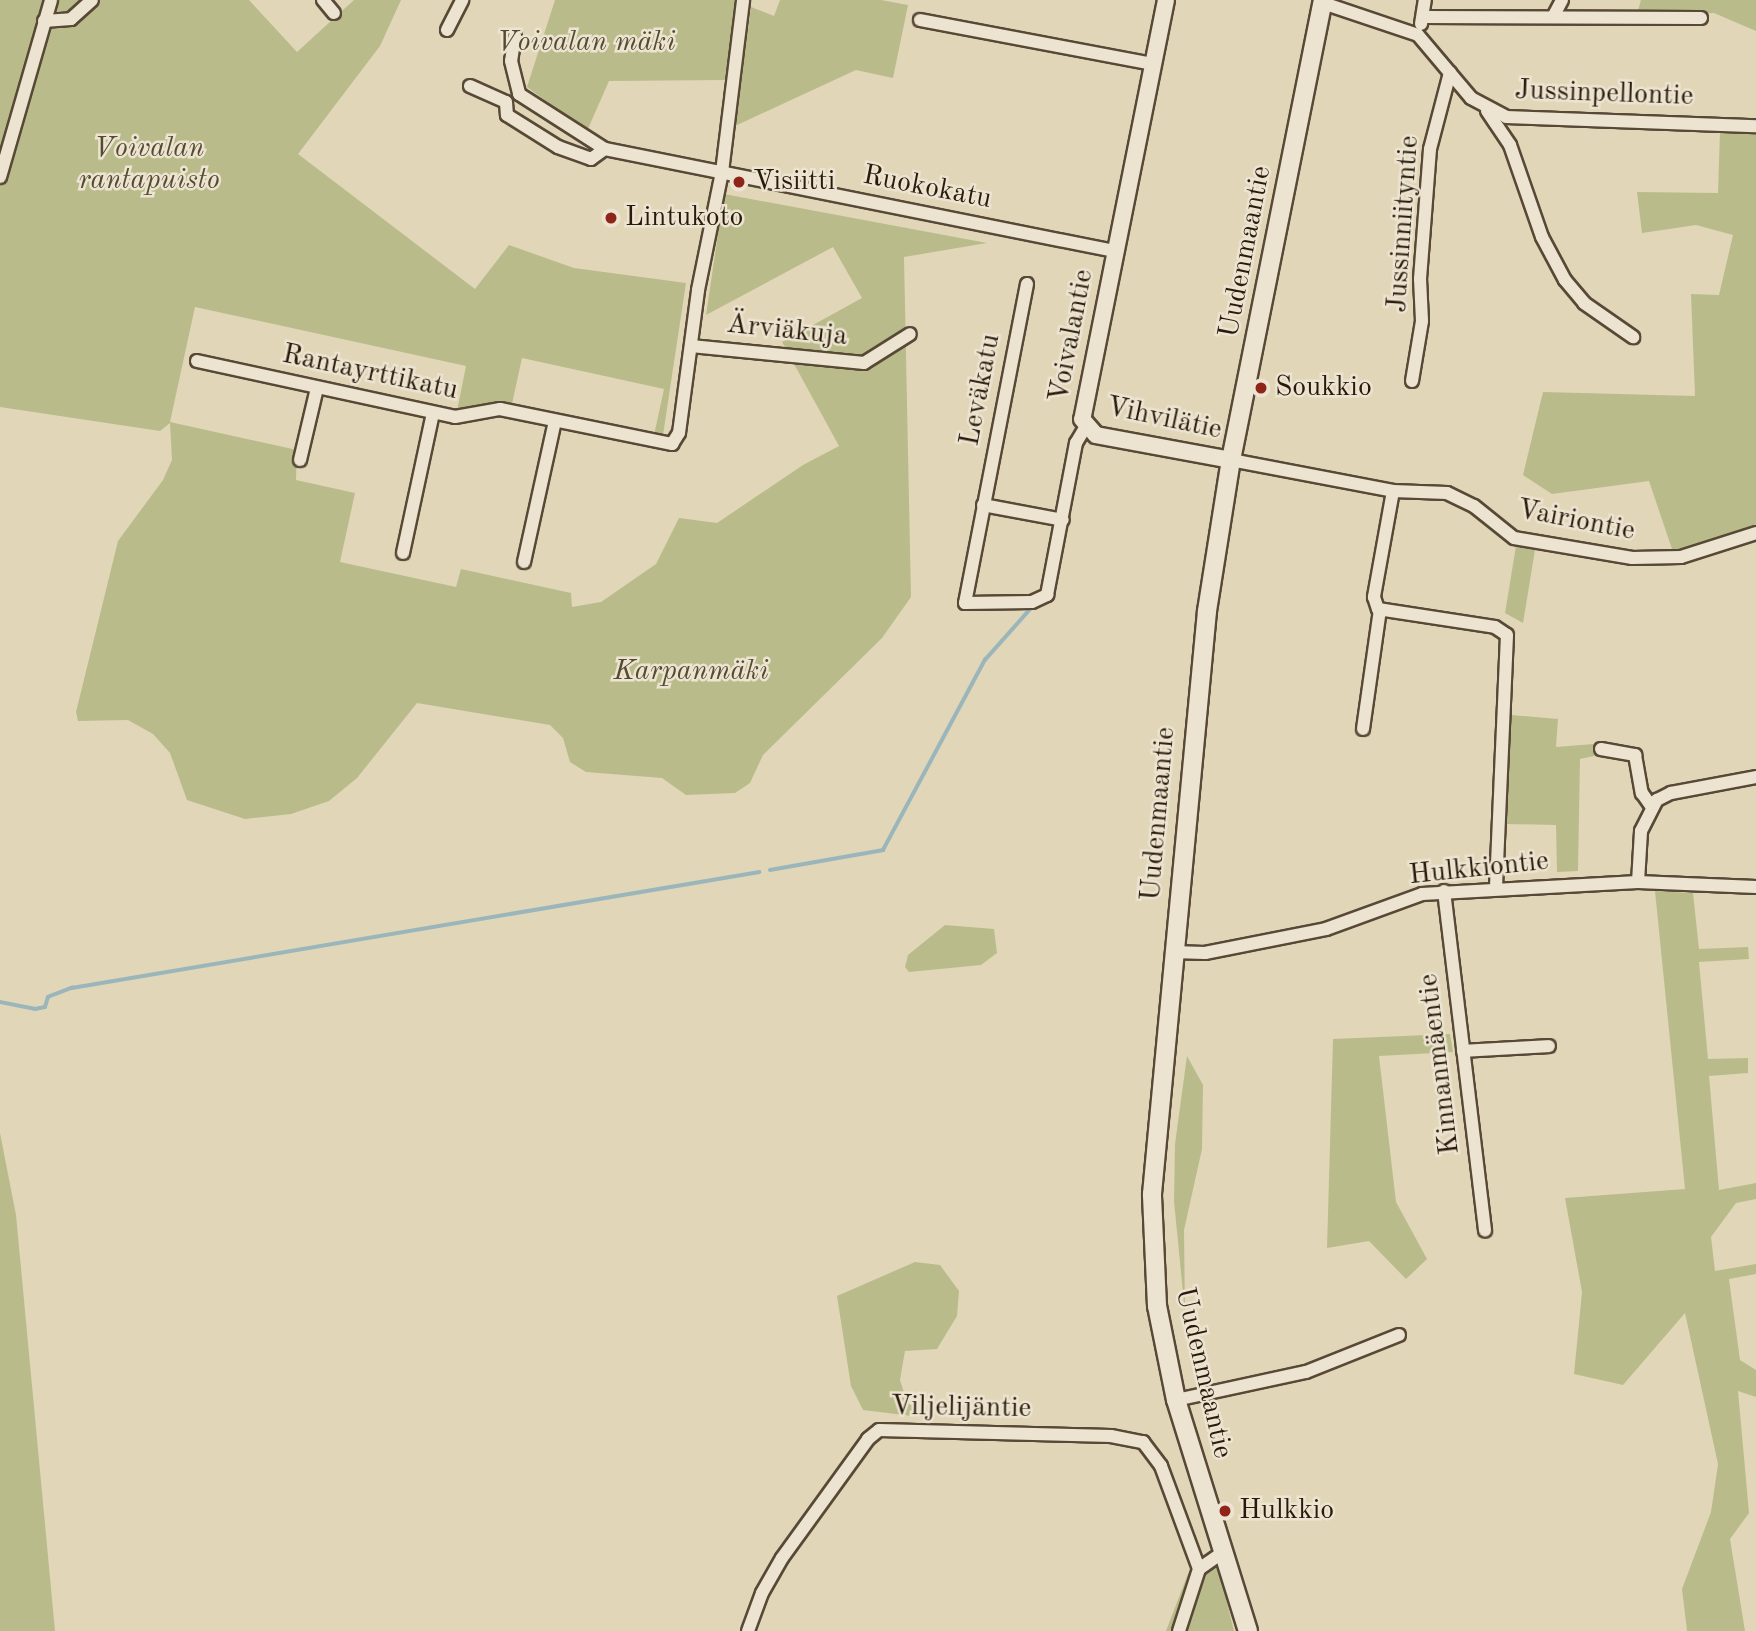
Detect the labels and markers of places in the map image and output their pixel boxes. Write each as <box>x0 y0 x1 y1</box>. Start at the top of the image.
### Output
place label: Visiitti <box>753 165 835 199</box>
marker: Visiitti <box>731 174 747 190</box>
place label: Lintukoto <box>625 201 743 235</box>
marker: Lintukoto <box>603 210 619 226</box>
place label: Soukkio <box>1275 371 1372 405</box>
marker: Soukkio <box>1253 380 1269 396</box>
place label: Hulkkio <box>1239 1494 1334 1528</box>
marker: Hulkkio <box>1217 1503 1233 1519</box>

